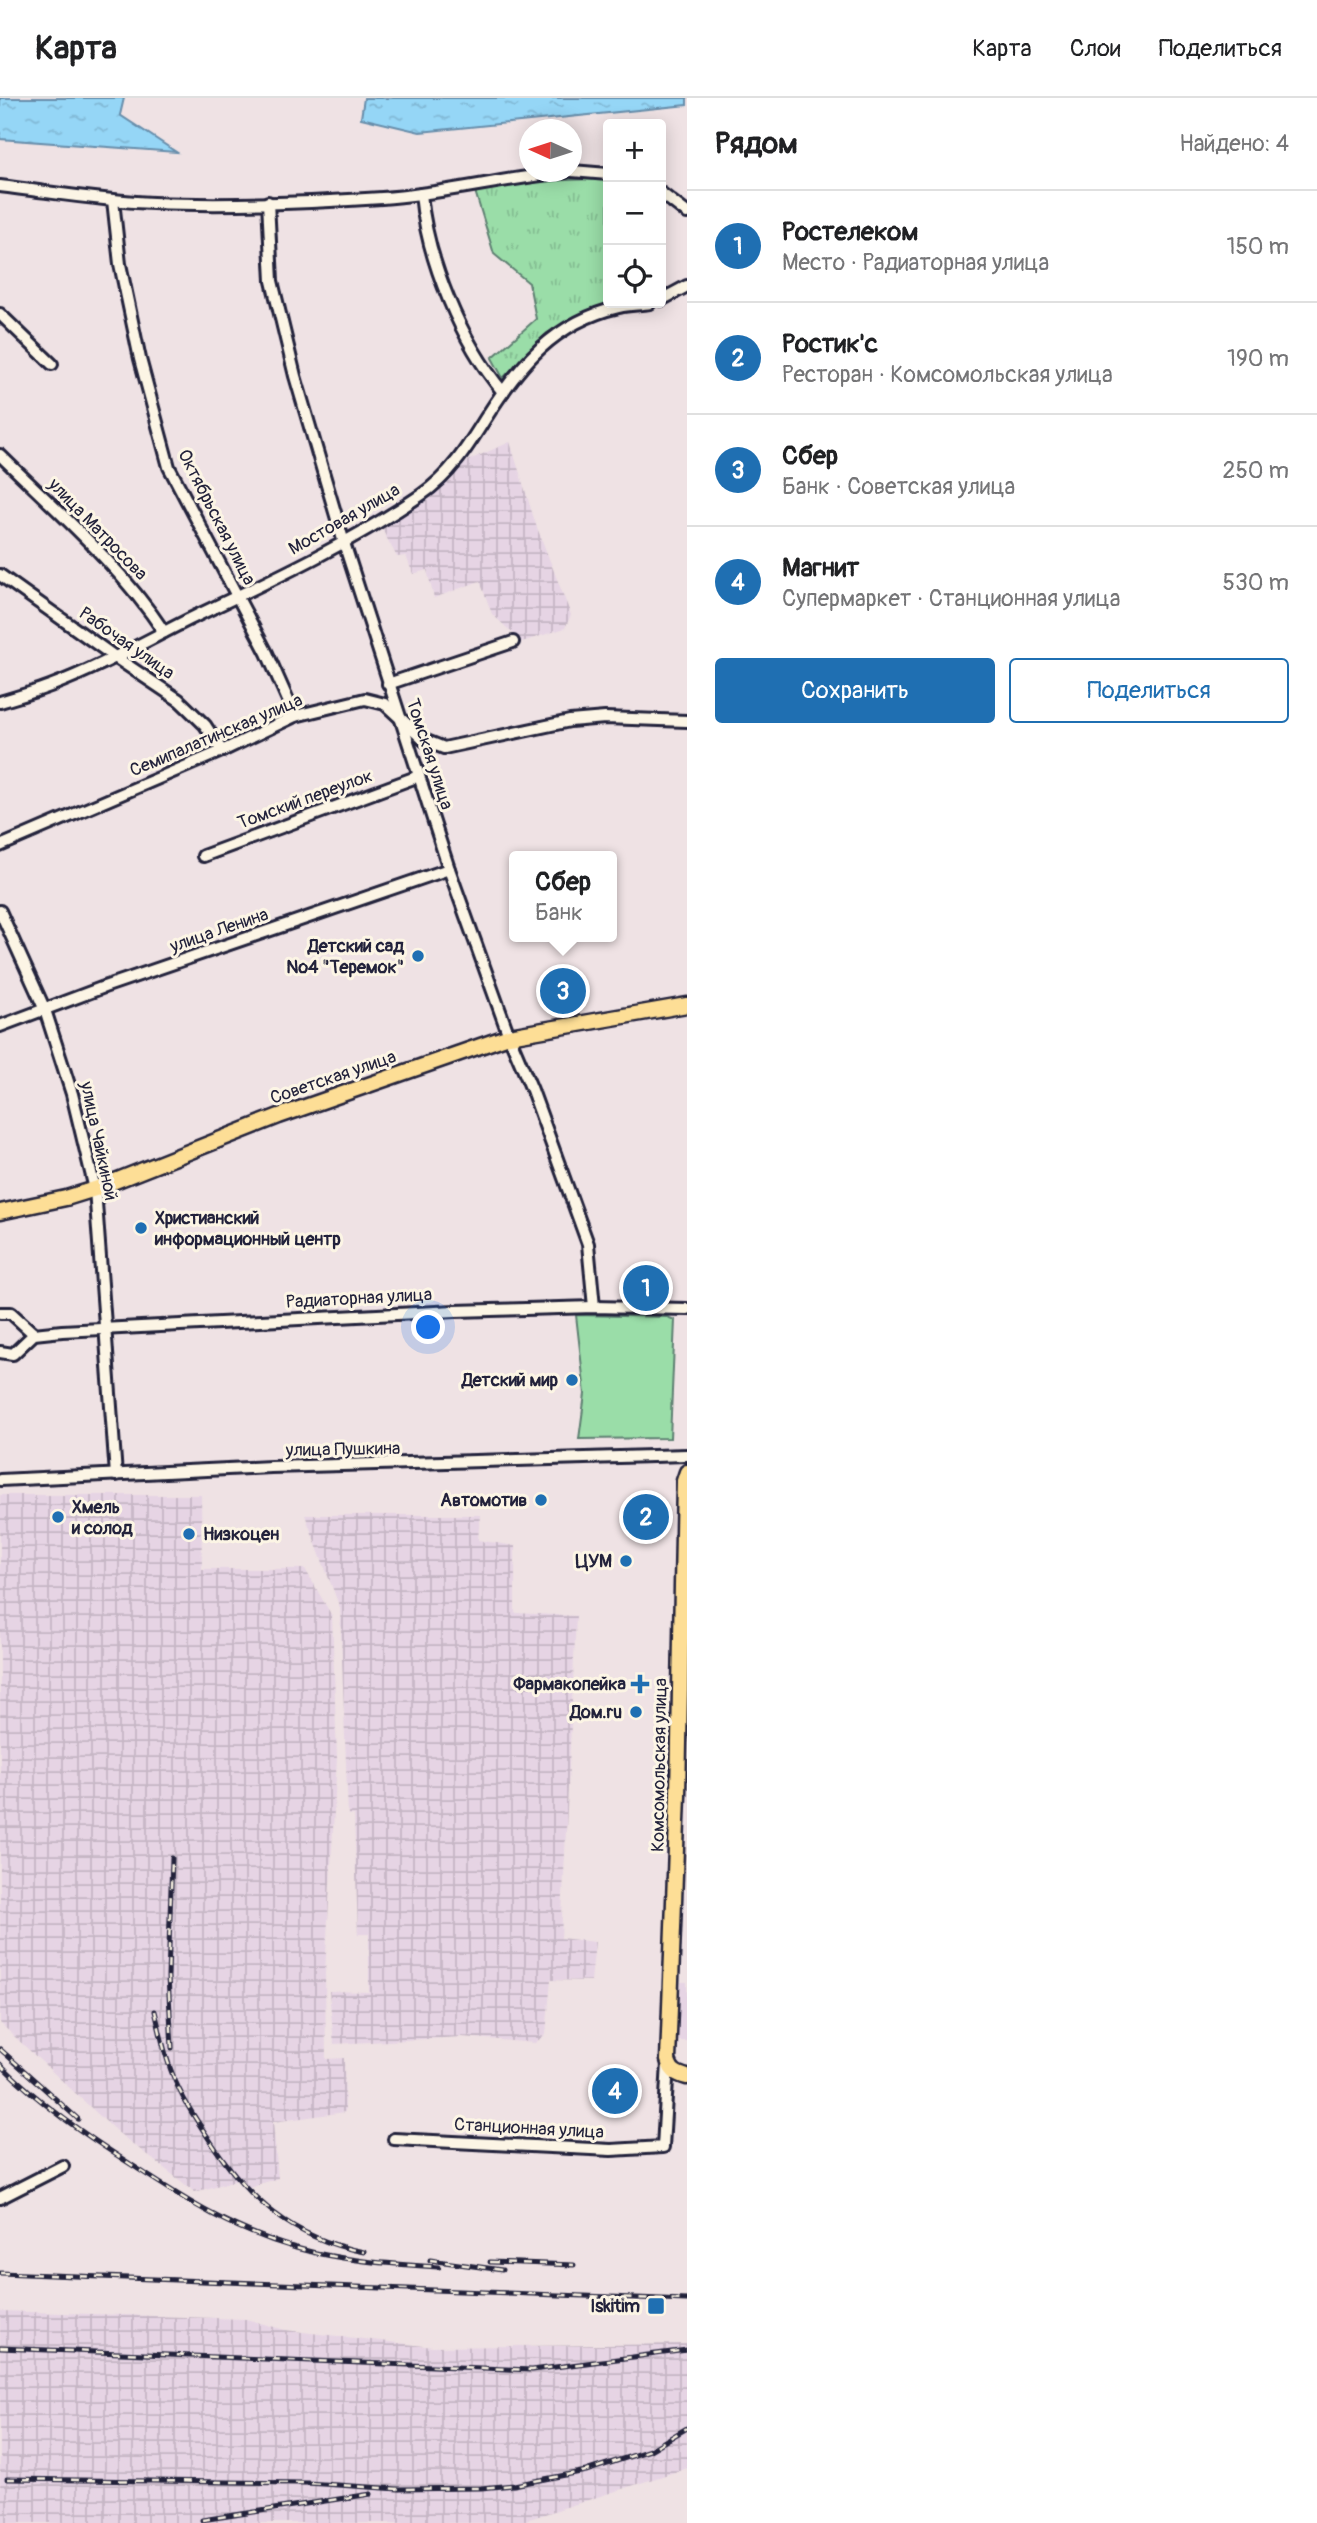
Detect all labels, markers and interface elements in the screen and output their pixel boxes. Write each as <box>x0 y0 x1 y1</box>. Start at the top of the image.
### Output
text: Карта <box>35 28 117 69</box>
text: Карта <box>972 34 1032 63</box>
text: Слои <box>1070 34 1121 63</box>
text: Поделиться <box>1159 34 1282 63</box>
north arrow <box>519 119 582 182</box>
map controls <box>603 119 666 308</box>
button: + <box>603 119 666 182</box>
text: Рядом <box>715 125 798 162</box>
text: Найдено: 4 <box>1179 129 1289 158</box>
button: − <box>603 182 666 245</box>
text: Ростелеком <box>782 216 918 248</box>
text: 1 <box>734 232 743 261</box>
text: 150 m <box>1226 232 1289 261</box>
button: locate <box>603 245 666 308</box>
text: Место · Радиаторная улица <box>782 248 1049 277</box>
text: Ростик'с <box>782 328 878 360</box>
text: 2 <box>732 344 744 373</box>
text: 190 m <box>1227 344 1289 373</box>
text: Ресторан · Комсомольская улица <box>782 360 1113 389</box>
text: Сбер <box>782 440 838 472</box>
street label: Октябрьская улица <box>172 445 261 589</box>
text: 3 <box>732 456 744 485</box>
text: 250 m <box>1223 456 1289 485</box>
text: Банк · Советская улица <box>782 472 1015 501</box>
street label: улица Матросова <box>42 473 152 585</box>
street label: Мостовая улица <box>285 478 404 561</box>
text: Магнит <box>782 552 859 584</box>
text: 4 <box>731 568 745 597</box>
text: 530 m <box>1223 568 1289 597</box>
text: Супермаркет · Станционная улица <box>782 584 1120 613</box>
street label: Рабочая улица <box>74 602 179 685</box>
button: Сохранить <box>715 658 995 723</box>
button: Поделиться <box>1009 658 1289 723</box>
street label: Семипалатинская улица <box>126 689 306 782</box>
street label: Томская улица <box>401 696 458 813</box>
street label: Томский переулок <box>235 764 376 835</box>
popup <box>509 851 617 942</box>
text: Сбер <box>535 866 591 898</box>
text: Банк <box>535 898 583 927</box>
street label: улица Ленина <box>166 903 271 958</box>
place label: Детский сад №4 "Теремок" <box>286 935 404 979</box>
marker: Детский сад №4 "Теремок" <box>410 948 426 964</box>
pin: 3 <box>540 965 586 1017</box>
street label: Советская улица <box>267 1045 399 1110</box>
street label: улица Чайкиной <box>74 1078 122 1203</box>
place label: Христианский информационный центр <box>154 1207 341 1251</box>
marker: Христианский информационный центр <box>133 1220 149 1236</box>
pin: 1 <box>623 1262 669 1314</box>
street label: Радиаторная улица <box>285 1283 433 1314</box>
your location <box>411 1310 445 1344</box>
place label: Детский мир <box>461 1369 558 1392</box>
marker: Детский мир <box>564 1372 580 1388</box>
street label: улица Пушкина <box>285 1437 401 1462</box>
place label: Автомотив <box>440 1489 527 1512</box>
pin: 2 <box>623 1491 669 1543</box>
marker: Автомотив <box>533 1492 549 1508</box>
place label: Хмель и солод <box>71 1496 133 1540</box>
marker: Хмель и солод <box>50 1509 66 1525</box>
place label: Низкоцен <box>203 1523 279 1546</box>
marker: Низкоцен <box>181 1526 197 1542</box>
place label: ЦУМ <box>575 1550 612 1573</box>
marker: ЦУМ <box>618 1553 634 1569</box>
place label: Фармакопейка <box>513 1673 627 1696</box>
marker: Фармакопейка <box>632 1676 648 1692</box>
street label: Комсомольская улица <box>646 1678 673 1852</box>
place label: Дом.ru <box>569 1701 622 1724</box>
marker: Дом.ru <box>628 1704 644 1720</box>
pin: 4 <box>592 2065 638 2117</box>
street label: Станционная улица <box>453 2113 604 2144</box>
place label: Iskitim <box>590 2295 640 2318</box>
marker: Iskitim <box>646 2296 666 2316</box>

